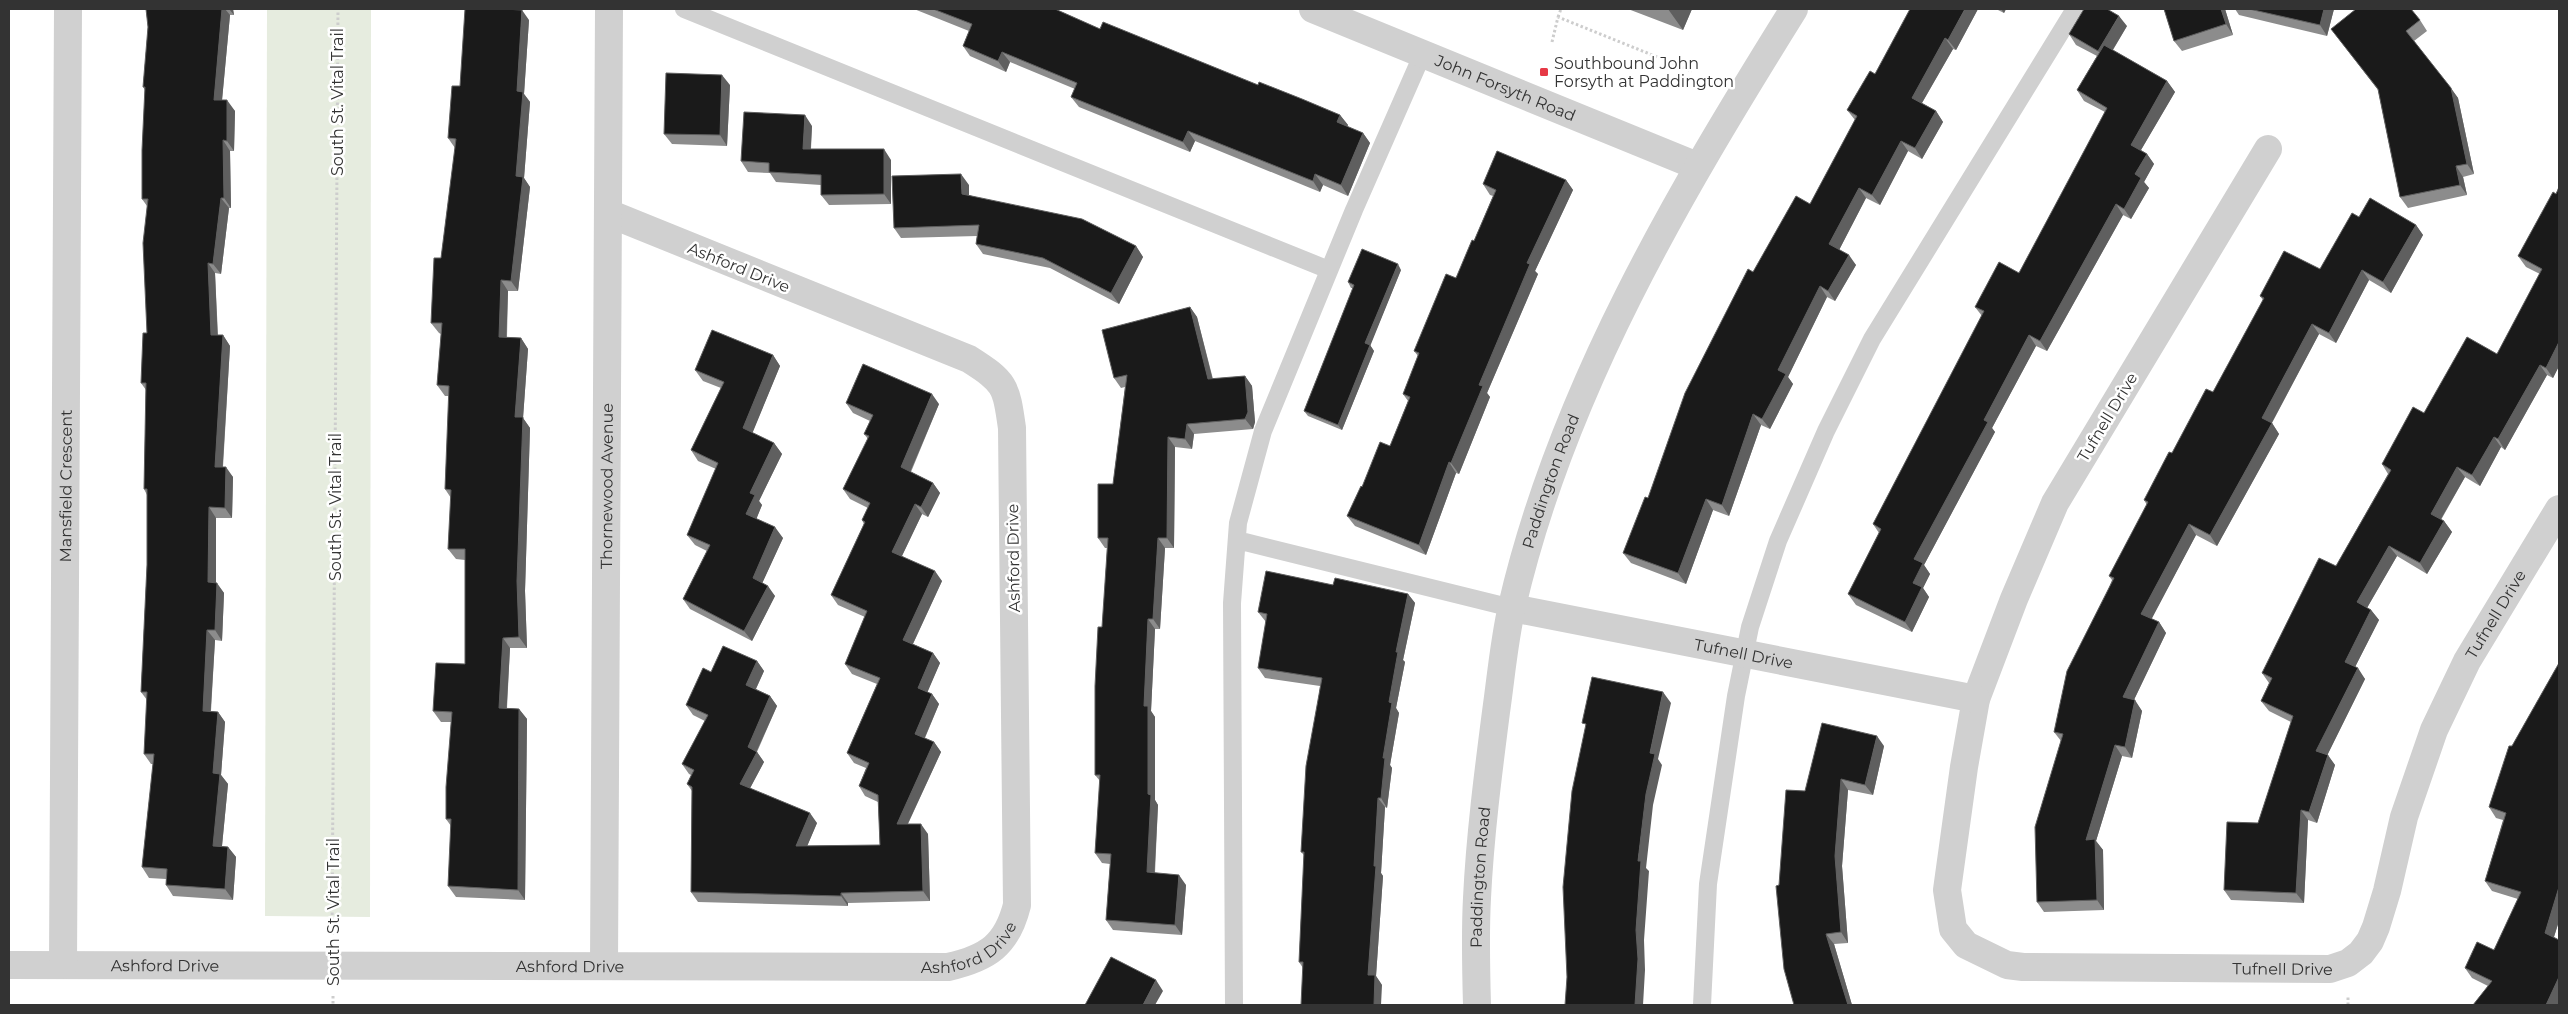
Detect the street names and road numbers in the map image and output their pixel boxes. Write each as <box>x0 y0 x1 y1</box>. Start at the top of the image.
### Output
street label: South St. Vital Trail <box>328 28 347 176</box>
street label: John Forsyth Road <box>1431 51 1578 125</box>
street label: Ashford Drive <box>685 238 793 297</box>
street label: Tufnell Drive <box>2073 369 2141 465</box>
street label: Thornewood Avenue <box>597 403 617 569</box>
street label: Mansfield Crescent <box>56 409 76 563</box>
street label: Paddington Road <box>1518 411 1583 551</box>
street label: South St. Vital Trail <box>326 433 345 581</box>
street label: Ashford Drive <box>1003 504 1024 612</box>
street label: Tufnell Drive <box>2462 567 2530 662</box>
street label: Tufnell Drive <box>1692 635 1795 673</box>
street label: Paddington Road <box>1467 806 1494 948</box>
street label: South St. Vital Trail <box>324 838 343 986</box>
street label: Ashford Drive <box>921 919 1021 977</box>
street label: Ashford Drive <box>111 956 219 975</box>
street label: Ashford Drive <box>516 957 624 976</box>
street label: Tufnell Drive <box>2232 959 2333 979</box>

